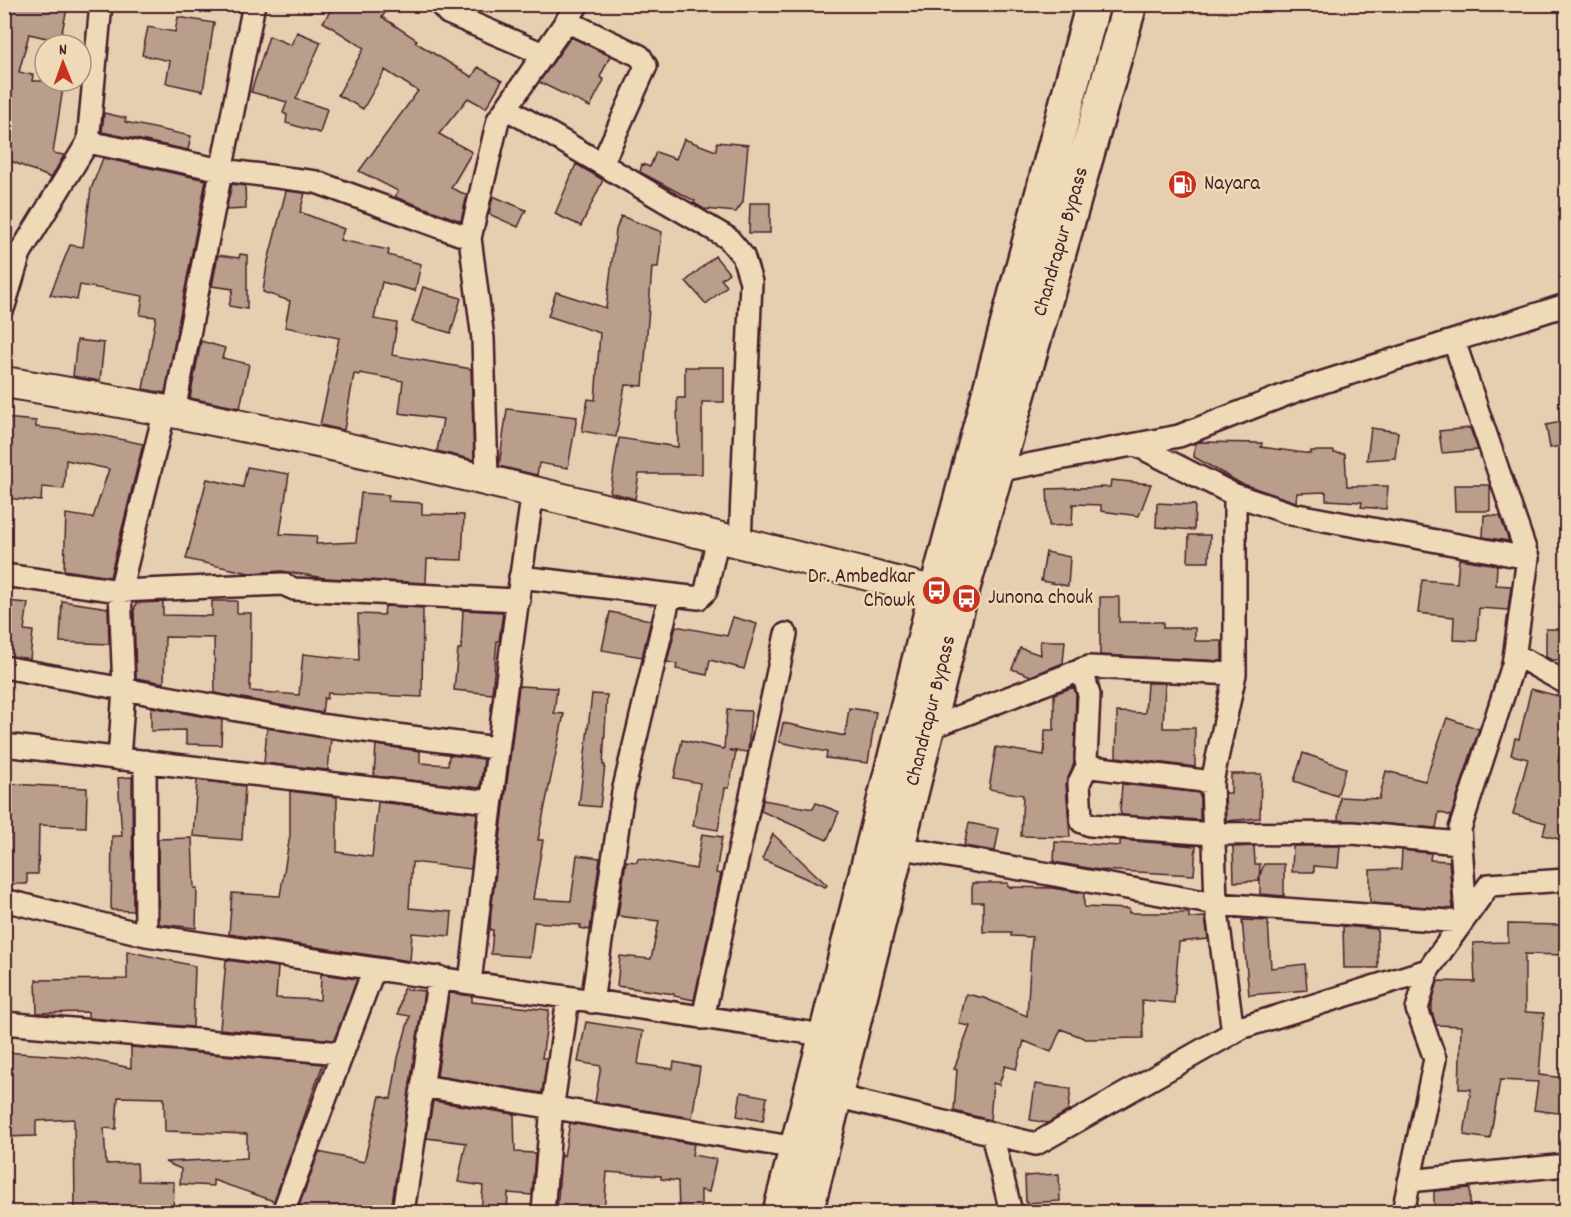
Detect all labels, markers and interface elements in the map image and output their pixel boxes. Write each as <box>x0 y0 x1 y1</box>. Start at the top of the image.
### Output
north arrow <box>33 33 93 93</box>
text: N <box>59 39 67 62</box>
street label: Chandrapur Bypass <box>1026 164 1098 320</box>
fuel station icon: Nayara <box>1167 169 1199 201</box>
place label: Nayara <box>1204 170 1261 200</box>
place label: Dr. Ambedkar Chowk <box>808 563 915 617</box>
bus stop icon: Dr. Ambedkar Chowk <box>920 574 952 606</box>
bus stop icon: Junona chouk <box>951 583 983 615</box>
place label: Junona chouk <box>988 584 1093 614</box>
street label: Chandrapur Bypass <box>899 633 965 789</box>

